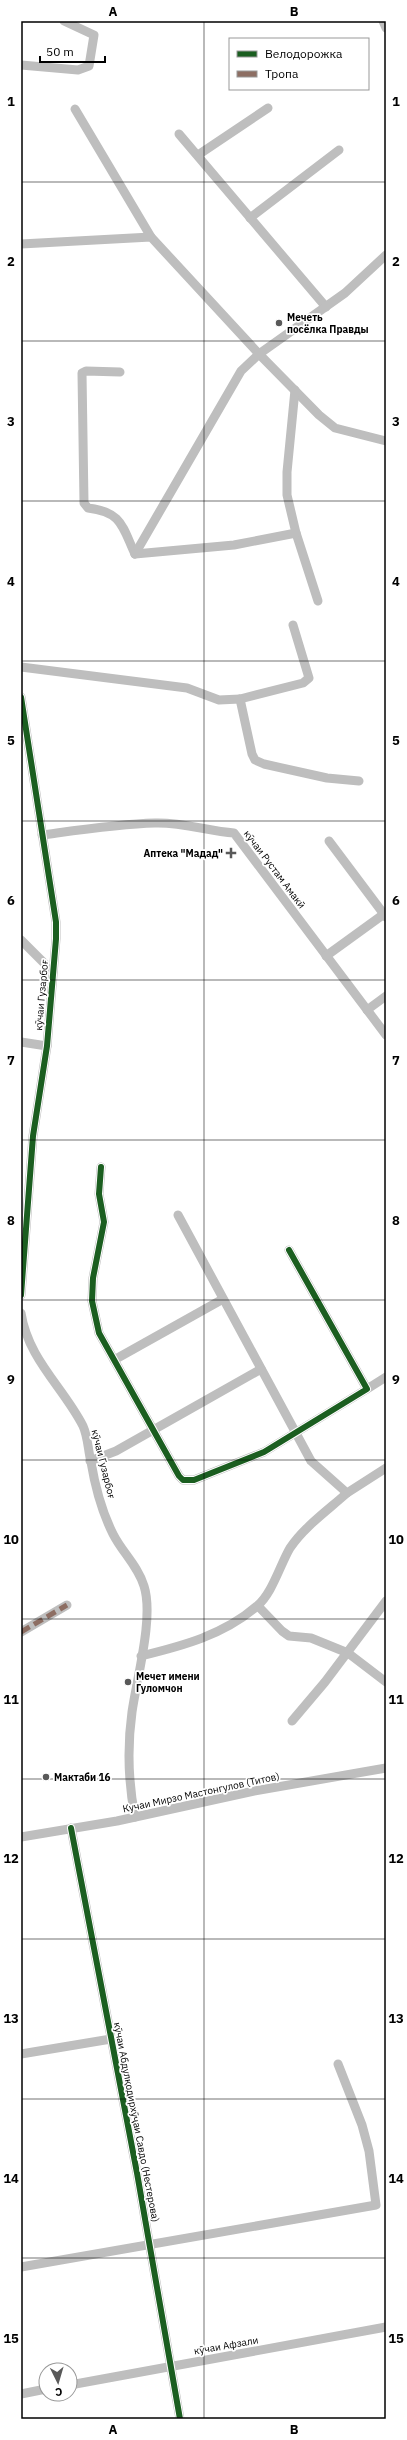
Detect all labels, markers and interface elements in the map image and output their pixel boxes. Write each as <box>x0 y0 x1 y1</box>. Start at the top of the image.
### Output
text: A <box>109 3 118 20</box>
text: B <box>290 3 299 20</box>
scale bar <box>40 38 105 64</box>
legend <box>229 38 369 90</box>
text: 50 m <box>46 44 74 59</box>
text: Велодорожка <box>265 46 343 61</box>
text: Тропа <box>265 66 299 81</box>
text: 1 <box>7 93 15 110</box>
text: 1 <box>392 93 400 110</box>
text: 2 <box>7 253 15 270</box>
text: 2 <box>392 253 400 270</box>
place label: Мечеть посёлка Правды <box>287 311 369 336</box>
marker: Мечеть посёлка Правды <box>274 318 284 328</box>
text: 3 <box>7 413 15 430</box>
text: 3 <box>392 413 400 430</box>
text: 4 <box>7 573 15 590</box>
text: 4 <box>392 573 400 590</box>
text: 5 <box>7 732 15 749</box>
text: 5 <box>392 732 400 749</box>
street label: кӯчаи Рустам Амакӣ <box>241 827 308 911</box>
place label: Аптека "Мадад" <box>143 847 223 860</box>
marker: Аптека "Мадад" <box>226 848 236 858</box>
text: 6 <box>7 892 15 909</box>
text: 6 <box>392 892 400 909</box>
street label: кӯчаи Гузарбоғ <box>32 959 51 1031</box>
text: 7 <box>7 1052 15 1069</box>
text: 7 <box>392 1052 400 1069</box>
text: 8 <box>7 1212 15 1229</box>
text: 8 <box>392 1212 400 1229</box>
text: 9 <box>7 1371 15 1388</box>
text: 9 <box>392 1371 400 1388</box>
street label: кӯчаи Гузарбоғ <box>89 1428 119 1501</box>
text: 10 <box>3 1531 19 1548</box>
text: 10 <box>388 1531 404 1548</box>
place label: Мечет имени Гуломчон <box>136 1670 200 1695</box>
marker: Мечет имени Гуломчон <box>123 1677 133 1687</box>
text: 11 <box>3 1691 19 1708</box>
text: 11 <box>388 1691 404 1708</box>
street label: Кучаи Мирзо Мастонгулов (Титов) <box>122 1770 281 1815</box>
place label: Мактаби 16 <box>54 1771 110 1784</box>
marker: Мактаби 16 <box>41 1772 51 1782</box>
text: 12 <box>3 1850 19 1867</box>
text: 12 <box>388 1850 404 1867</box>
text: 13 <box>3 2010 19 2027</box>
text: 13 <box>388 2010 404 2027</box>
street label: кӯчаи Абдулқодирхӯҷаи Савдо (Нестерова) <box>111 2021 162 2223</box>
text: 14 <box>3 2170 19 2187</box>
text: 14 <box>388 2170 404 2187</box>
text: 15 <box>3 2330 19 2347</box>
text: 15 <box>388 2330 404 2347</box>
street label: кӯчаи Афзали <box>193 2333 259 2358</box>
north arrow <box>38 2362 78 2402</box>
text: С <box>55 2385 63 2399</box>
text: A <box>109 2421 118 2438</box>
text: B <box>290 2421 299 2438</box>

